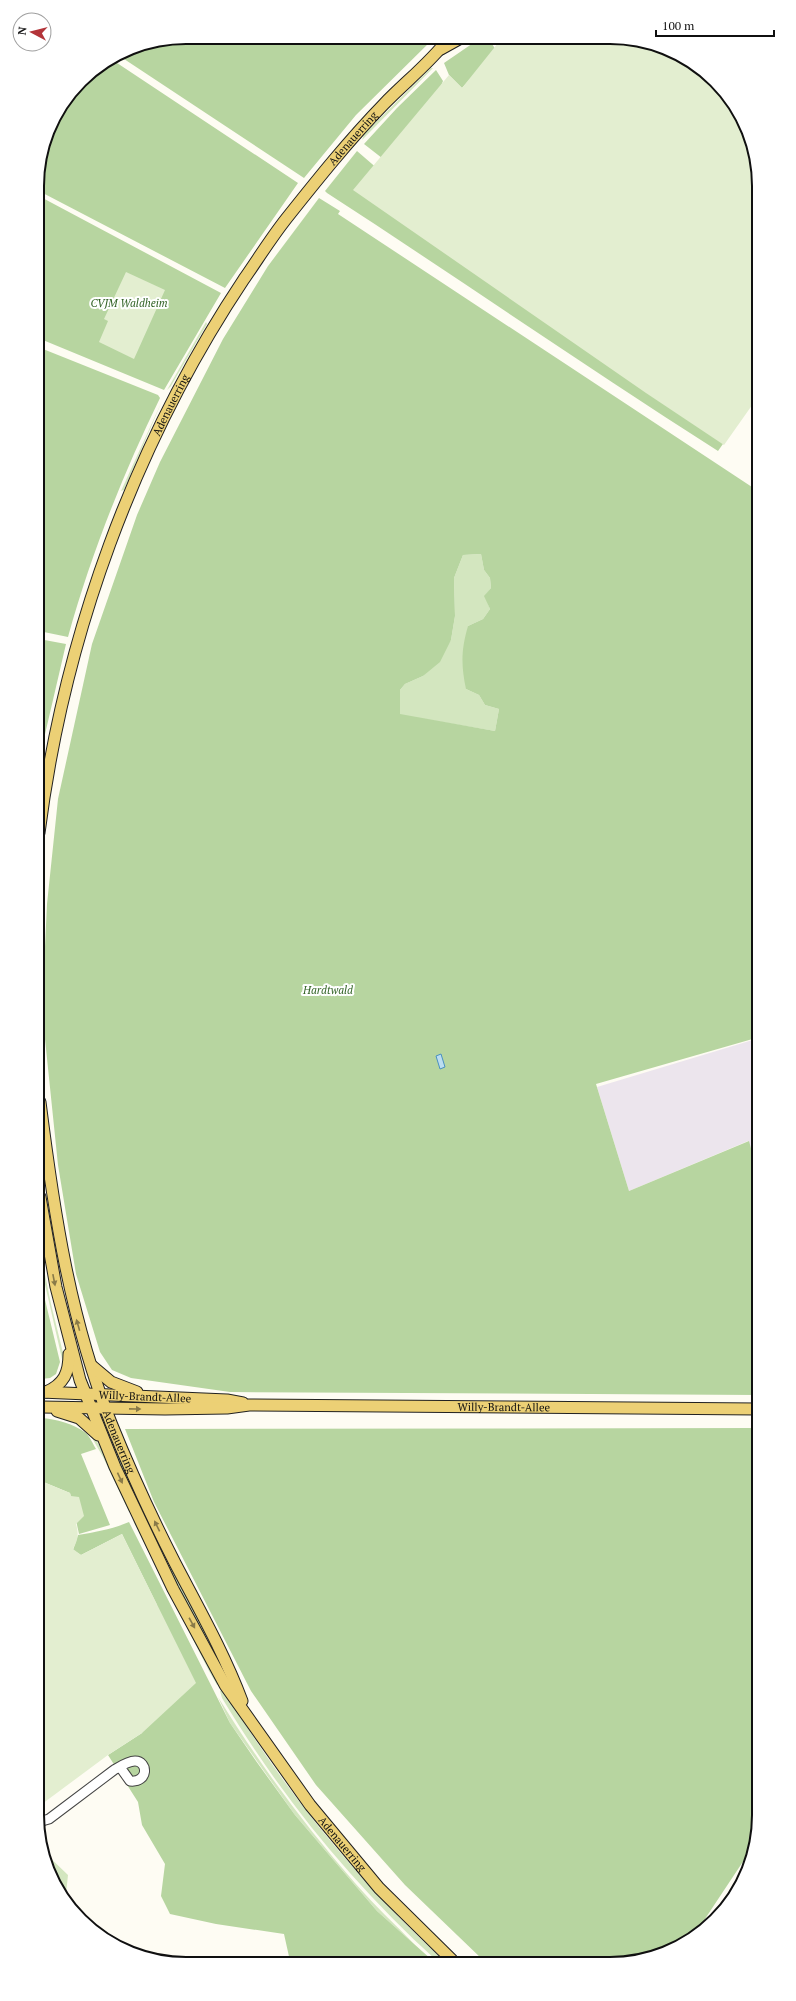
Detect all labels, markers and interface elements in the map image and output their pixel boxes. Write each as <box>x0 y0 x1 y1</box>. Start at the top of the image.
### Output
north arrow <box>12 12 52 52</box>
scale bar <box>656 12 774 38</box>
text: 100 m <box>662 18 695 33</box>
text: N <box>15 25 30 36</box>
street label: Adenauerring <box>325 108 381 168</box>
park label: CVJM Waldheim <box>90 296 168 310</box>
street label: Adenauerring <box>149 372 192 438</box>
park label: Hardtwald <box>302 983 353 997</box>
one-way arrow <box>52 1274 58 1286</box>
one-way arrow <box>75 1319 81 1331</box>
street label: Willy-Brandt-Allee <box>98 1387 192 1405</box>
street label: Willy-Brandt-Allee <box>457 1400 551 1414</box>
one-way arrow <box>129 1406 142 1412</box>
street label: Adenauerring <box>100 1408 139 1476</box>
one-way arrow <box>117 1472 123 1483</box>
one-way arrow <box>154 1521 160 1532</box>
one-way arrow <box>188 1617 195 1629</box>
street label: Adenauerring <box>315 1813 369 1874</box>

